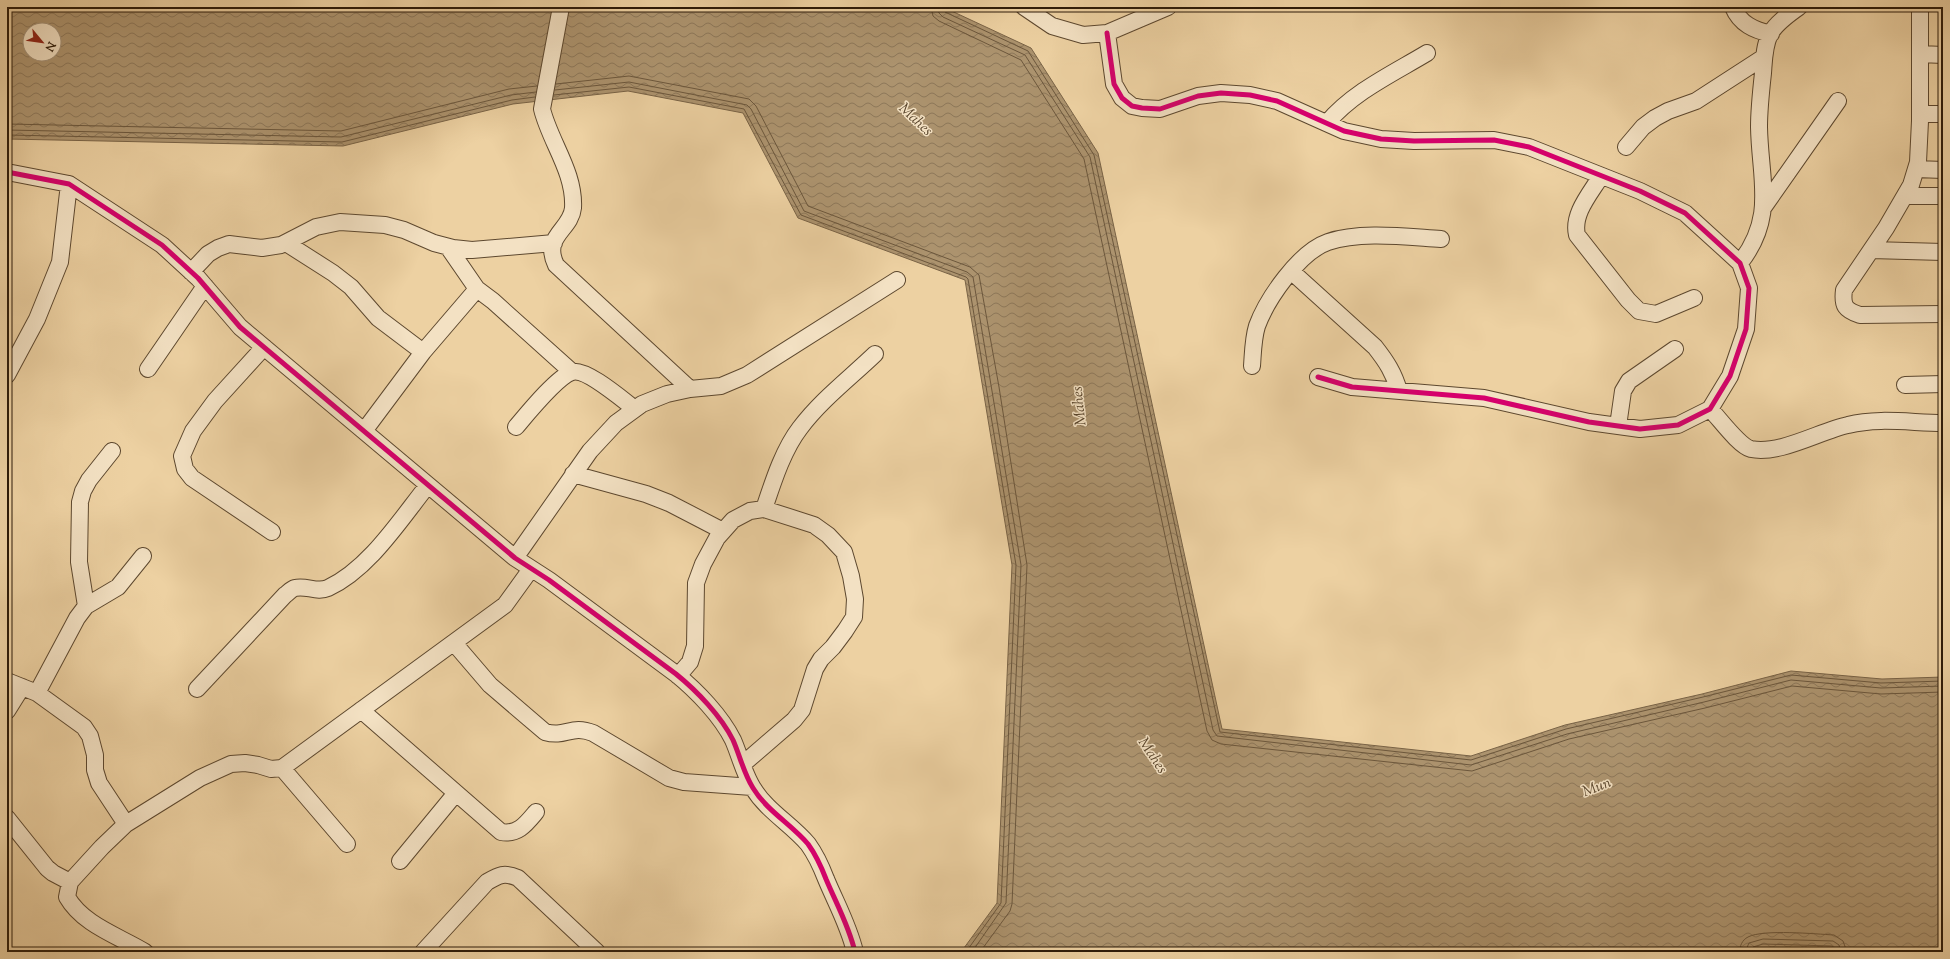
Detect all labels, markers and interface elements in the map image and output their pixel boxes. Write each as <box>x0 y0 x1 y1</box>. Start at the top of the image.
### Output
north arrow <box>22 22 62 62</box>
text: N <box>41 38 59 54</box>
water label: Mahes <box>893 99 937 141</box>
water label: Mahes <box>1067 385 1093 427</box>
water label: Mahes <box>1132 734 1172 778</box>
water label: Mun <box>1580 773 1615 803</box>

